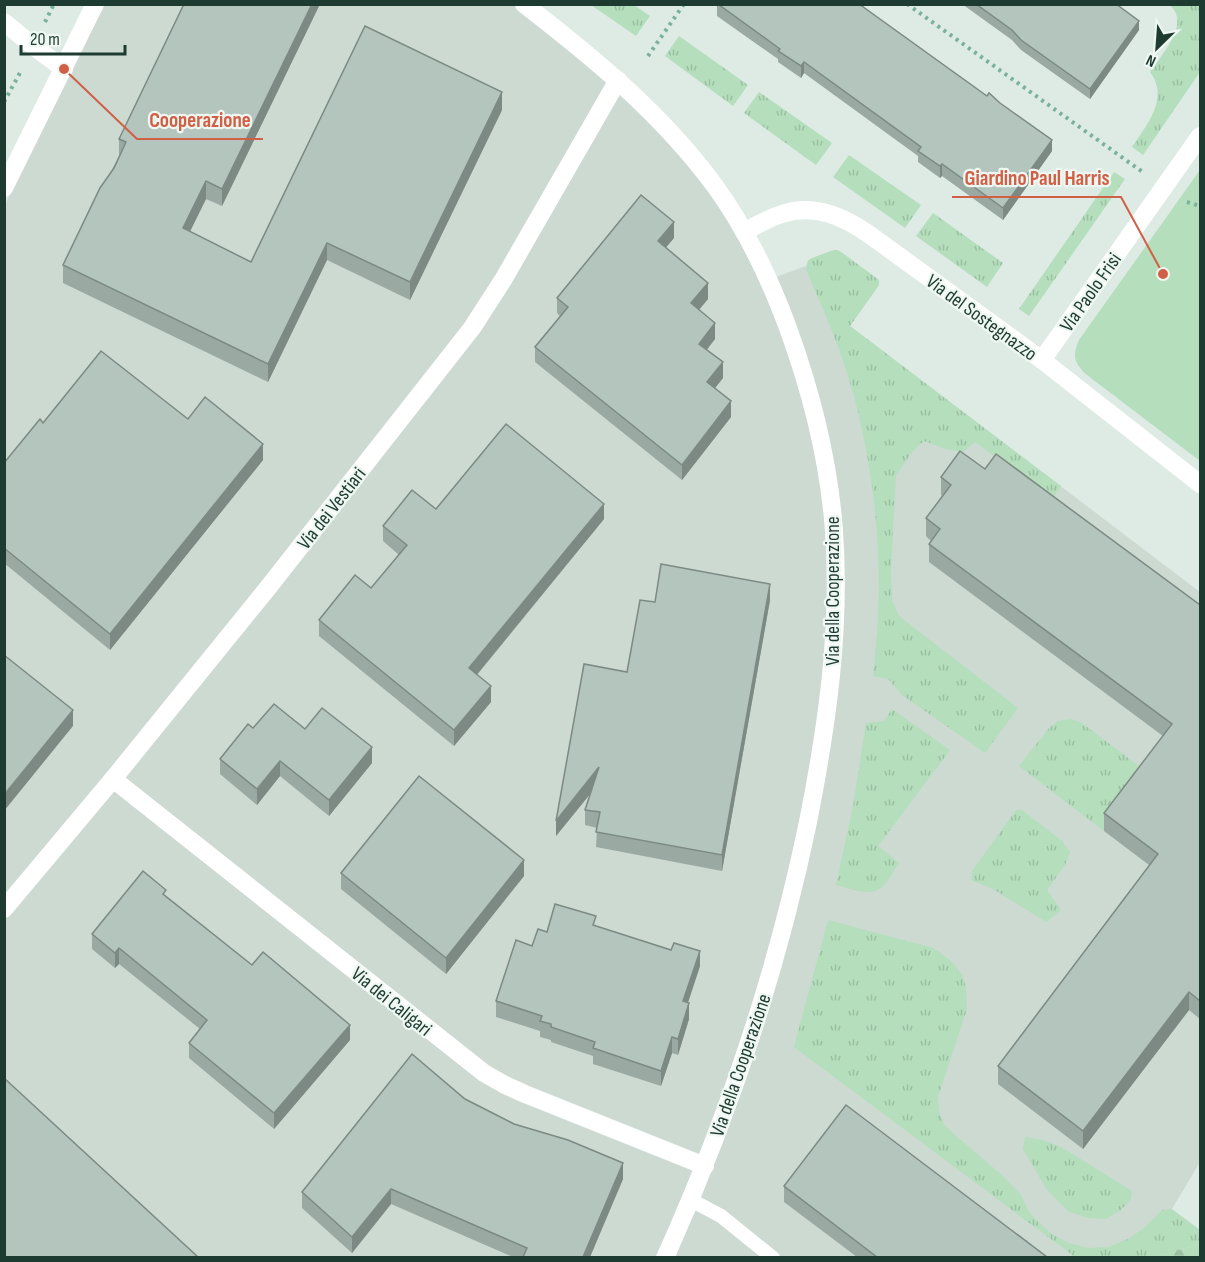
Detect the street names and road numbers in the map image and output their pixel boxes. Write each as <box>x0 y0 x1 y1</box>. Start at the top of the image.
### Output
street label: Via Paolo Frisi <box>1055 248 1127 337</box>
street label: Via del Sostegnazzo <box>921 269 1042 366</box>
street label: Via dei Vestiari <box>292 463 371 554</box>
street label: Via della Cooperazione <box>821 516 845 666</box>
street label: Via dei Caligari <box>346 962 436 1042</box>
street label: Via della Cooperazione <box>705 991 777 1140</box>

